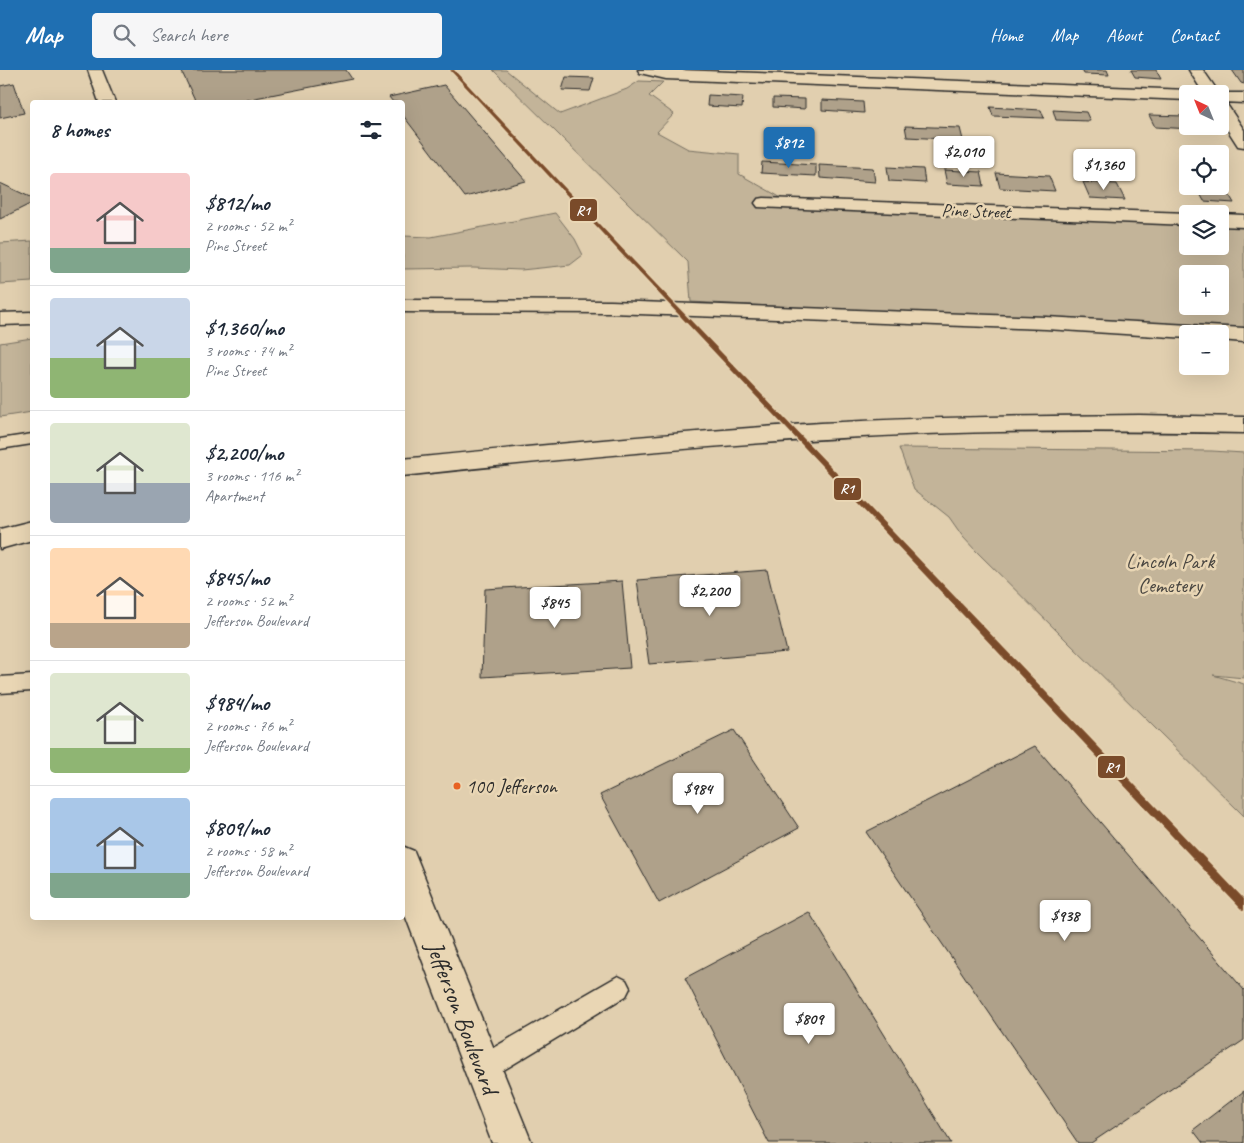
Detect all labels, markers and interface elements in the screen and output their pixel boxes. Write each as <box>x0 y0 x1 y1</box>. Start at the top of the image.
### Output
search box <box>92 13 442 58</box>
text: Map <box>25 20 62 50</box>
icon: search <box>110 21 138 49</box>
text: Search here <box>150 23 228 47</box>
text: Home <box>990 24 1023 46</box>
text: Map <box>1051 24 1078 46</box>
text: About <box>1106 24 1142 46</box>
text: Contact <box>1170 24 1219 46</box>
north arrow <box>1179 85 1229 135</box>
map controls <box>1179 85 1229 375</box>
icon: filters <box>357 116 385 144</box>
text: 8 homes <box>50 117 109 143</box>
pin: $812 <box>759 126 819 169</box>
text: $812 <box>775 133 803 153</box>
pin: $2,010 <box>923 136 1005 178</box>
text: $2,010 <box>944 142 984 162</box>
button: locate <box>1179 145 1229 195</box>
pin: $1,360 <box>1063 148 1145 191</box>
text: $1,360 <box>1084 155 1124 175</box>
text: $812/mo <box>205 190 270 216</box>
icon: home <box>90 193 150 253</box>
line badge: R1 <box>569 198 598 222</box>
street label: Pine Street <box>941 199 1013 223</box>
text: R1 <box>576 202 592 219</box>
button: layers <box>1179 205 1229 255</box>
text: 2 rooms · 52 m² <box>205 216 291 236</box>
text: Pine Street <box>205 236 266 256</box>
button: + <box>1179 265 1229 315</box>
text: $1,360/mo <box>205 315 284 341</box>
icon: home <box>90 318 150 378</box>
button: − <box>1179 325 1229 375</box>
text: 3 rooms · 74 m² <box>205 341 291 361</box>
text: Pine Street <box>205 361 266 381</box>
text: $2,200/mo <box>205 440 283 466</box>
icon: home <box>90 443 150 503</box>
text: 3 rooms · 116 m² <box>205 466 299 486</box>
line badge: R1 <box>833 477 862 501</box>
text: R1 <box>840 480 856 497</box>
text: Apartment <box>205 486 264 506</box>
park label: Lincoln Park Cemetery <box>1126 548 1215 598</box>
text: $845/mo <box>205 565 269 591</box>
icon: home <box>90 568 150 628</box>
pin: $2,200 <box>669 574 751 617</box>
text: $2,200 <box>690 581 730 601</box>
pin: $845 <box>525 586 585 629</box>
text: 2 rooms · 52 m² <box>205 591 291 611</box>
text: $845 <box>541 593 569 613</box>
text: Jefferson Boulevard <box>205 611 308 631</box>
text: $984/mo <box>205 690 269 716</box>
icon: home <box>90 693 150 753</box>
text: 2 rooms · 76 m² <box>205 716 291 736</box>
text: Jefferson Boulevard <box>205 736 308 756</box>
line badge: R1 <box>1097 755 1126 779</box>
text: R1 <box>1105 759 1121 776</box>
pin: $984 <box>668 772 728 815</box>
place label: 100 Jefferson <box>466 774 558 799</box>
text: $984 <box>684 779 712 799</box>
marker: 100 Jefferson <box>452 781 462 791</box>
text: $809/mo <box>205 815 269 841</box>
icon: home <box>90 818 150 878</box>
text: 2 rooms · 58 m² <box>205 841 291 861</box>
text: Jefferson Boulevard <box>205 861 308 881</box>
pin: $938 <box>1035 900 1095 942</box>
text: $938 <box>1051 906 1079 926</box>
street label: Jefferson Boulevard <box>418 935 507 1102</box>
pin: $809 <box>779 1002 839 1045</box>
text: $809 <box>795 1009 823 1029</box>

